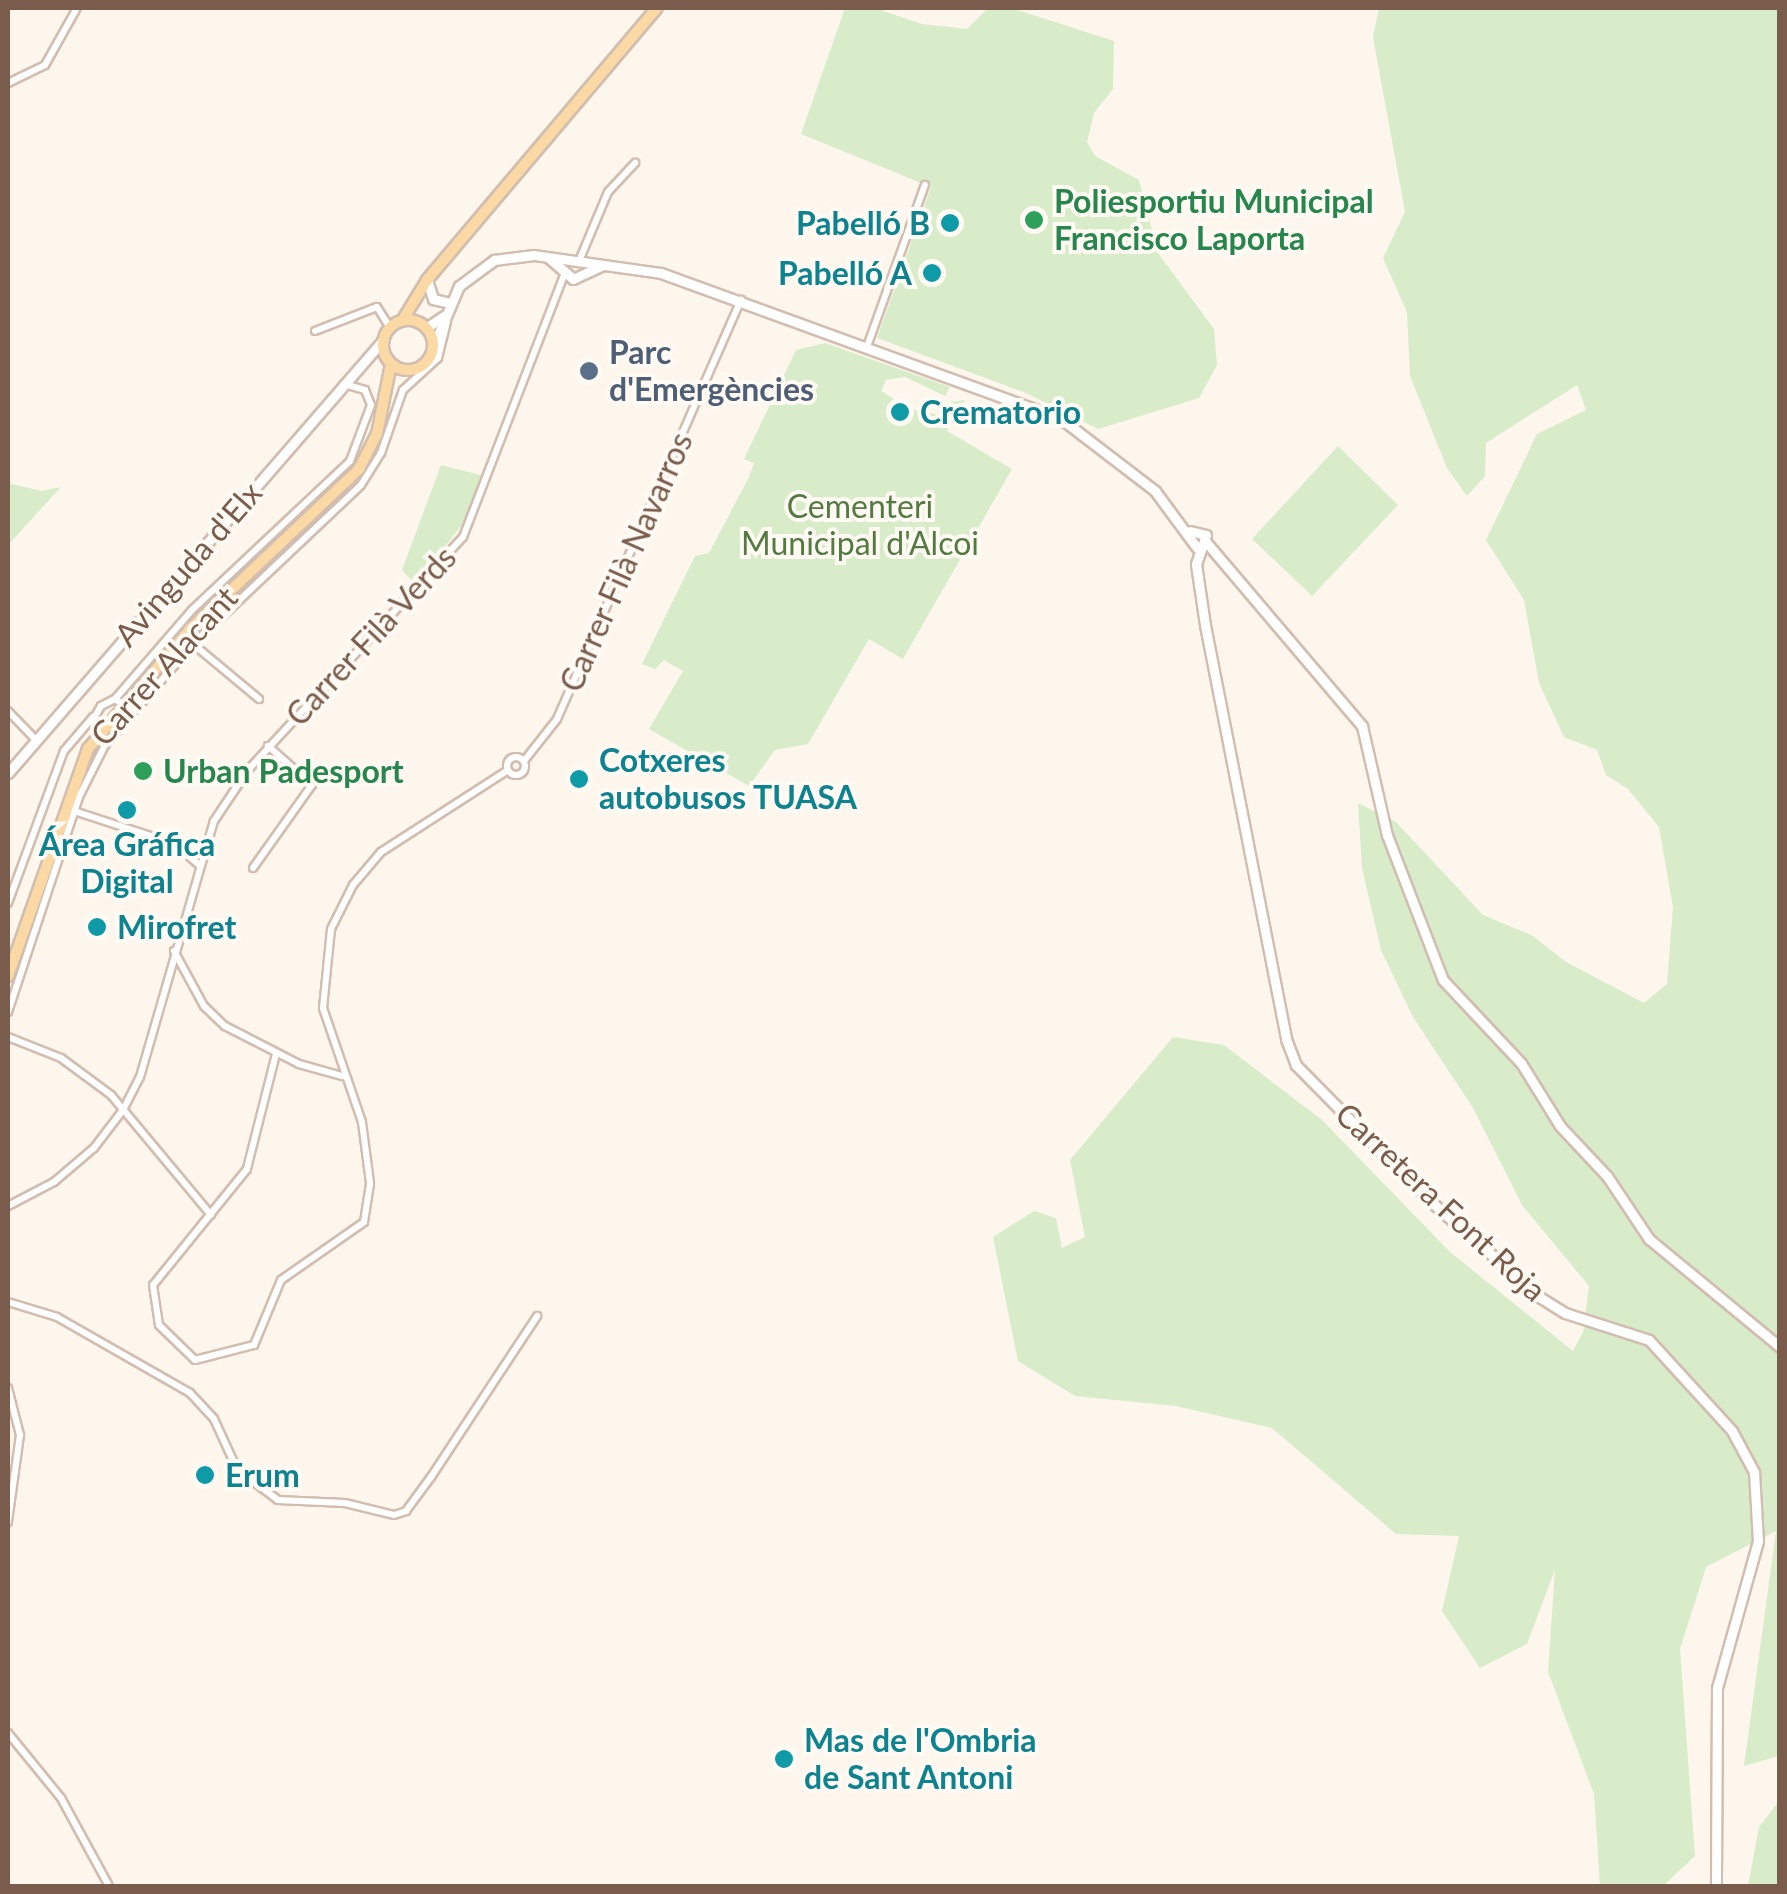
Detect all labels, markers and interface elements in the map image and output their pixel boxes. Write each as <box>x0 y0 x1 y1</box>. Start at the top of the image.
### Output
place label: Poliesportiu Municipal Francisco Laporta <box>1054 183 1374 258</box>
place label: Pabelló B <box>796 204 930 242</box>
marker: Poliesportiu Municipal Francisco Laporta <box>1023 209 1045 231</box>
marker: Pabelló B <box>939 212 961 234</box>
place label: Pabelló A <box>777 254 912 292</box>
marker: Pabelló A <box>921 262 943 284</box>
place label: Parc d'Emergències <box>609 334 814 409</box>
marker: Parc d'Emergències <box>578 360 600 382</box>
place label: Crematorio <box>920 393 1081 431</box>
marker: Crematorio <box>889 401 911 423</box>
street label: Carrer Filà Navarros <box>551 426 701 698</box>
street label: Avinguda d'Elx <box>106 474 270 654</box>
park label: Cementeri Municipal d'Alcoi <box>741 488 979 563</box>
street label: Carrer Filà Verds <box>278 538 464 734</box>
street label: Carrer Alacant <box>82 578 246 754</box>
place label: Cotxeres autobusos TUASA <box>599 742 858 817</box>
place label: Urban Padesport <box>163 752 404 790</box>
marker: Urban Padesport <box>132 760 154 782</box>
marker: Cotxeres autobusos TUASA <box>568 768 590 790</box>
marker: Área Gráfica Digital <box>116 799 138 821</box>
place label: Área Gráfica Digital <box>39 826 215 901</box>
place label: Mirofret <box>117 908 236 946</box>
marker: Mirofret <box>86 916 108 938</box>
street label: Carretera Font Roja <box>1328 1095 1554 1309</box>
place label: Erum <box>225 1456 300 1494</box>
marker: Erum <box>194 1464 216 1486</box>
place label: Mas de l'Ombria de Sant Antoni <box>804 1722 1036 1797</box>
marker: Mas de l'Ombria de Sant Antoni <box>773 1748 795 1770</box>

